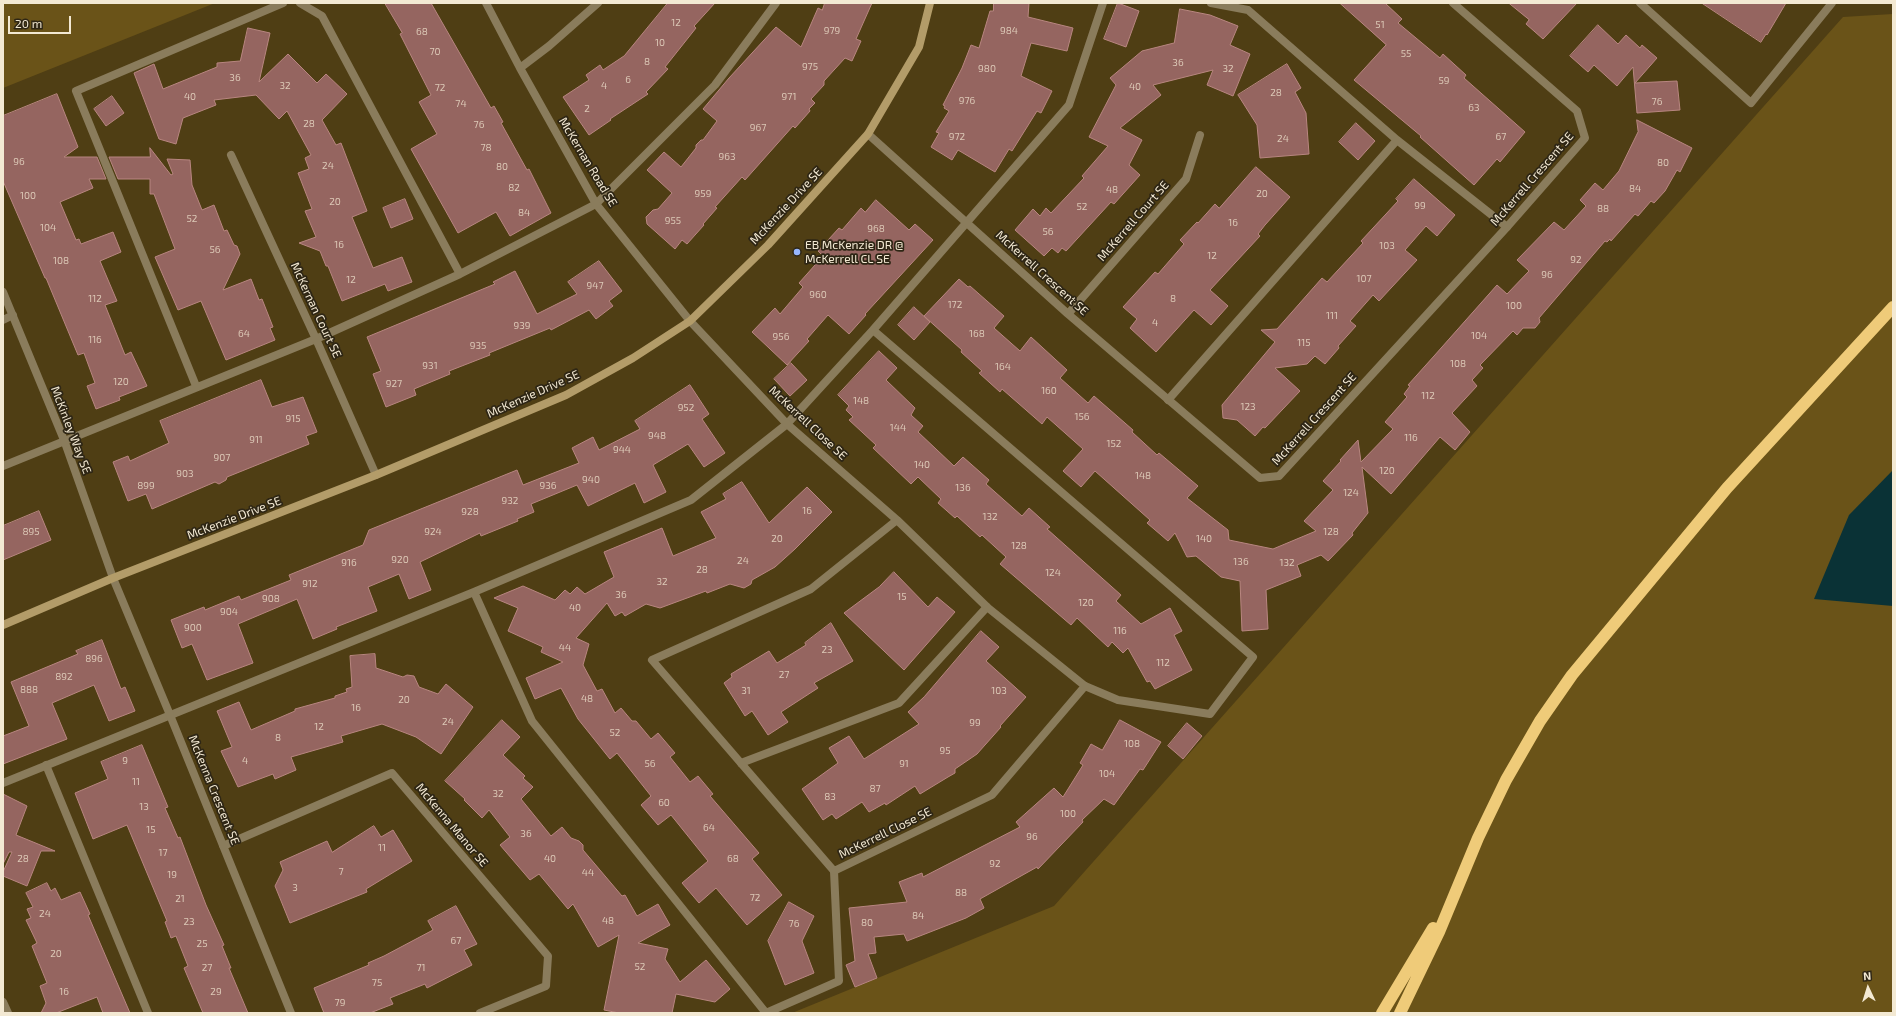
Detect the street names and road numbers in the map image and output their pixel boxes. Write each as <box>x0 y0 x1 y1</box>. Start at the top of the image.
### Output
street label: McKernan Road SE <box>556 115 620 209</box>
street label: McKerrell Crescent SE <box>1487 129 1577 229</box>
street label: McKenzie Drive SE <box>747 165 825 247</box>
street label: McKerrell Court SE <box>1094 178 1172 264</box>
street label: McKerrell Crescent SE <box>993 228 1091 318</box>
street label: McKernan Court SE <box>288 260 344 360</box>
street label: McKenzie Drive SE <box>485 367 581 421</box>
street label: McKerrell Crescent SE <box>1269 370 1359 468</box>
street label: McKerrell Close SE <box>766 383 850 463</box>
street label: McKinley Way SE <box>48 384 94 476</box>
street label: McKenzie Drive SE <box>185 493 283 543</box>
street label: McKenna Crescent SE <box>185 733 243 847</box>
street label: McKenna Manor SE <box>413 780 491 870</box>
street label: McKerrell Close SE <box>836 804 934 862</box>

